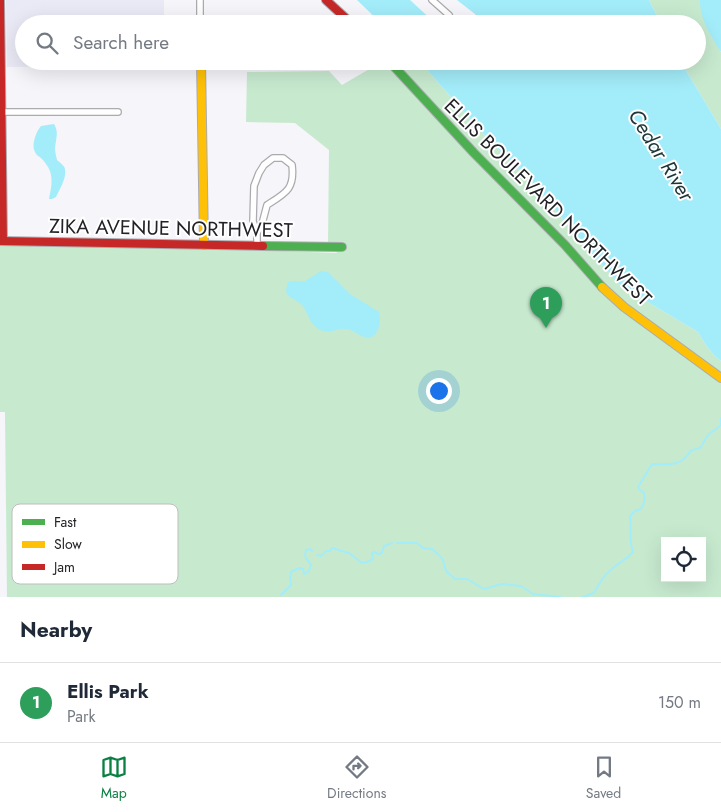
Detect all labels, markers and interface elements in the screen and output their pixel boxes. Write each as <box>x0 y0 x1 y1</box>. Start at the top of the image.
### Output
search box <box>15 15 706 70</box>
icon: search <box>33 29 61 57</box>
text: Search here <box>73 29 169 56</box>
street label: ELLIS BOULEVARD NORTHWEST <box>437 92 658 313</box>
water label: Cedar River <box>621 103 702 208</box>
street label: ZIKA AVENUE NORTHWEST <box>49 212 294 245</box>
pin: 1 <box>530 287 562 328</box>
your location <box>426 378 452 404</box>
legend <box>12 504 178 584</box>
text: Fast <box>54 512 77 532</box>
text: Slow <box>54 534 82 554</box>
map controls <box>661 537 706 582</box>
button: locate <box>661 537 706 582</box>
text: Jam <box>52 557 75 577</box>
text: Nearby <box>20 615 92 645</box>
text: Ellis Park <box>67 678 149 705</box>
text: 1 <box>32 691 40 714</box>
text: 150 m <box>658 691 701 714</box>
text: Park <box>67 705 96 728</box>
tab: Map <box>100 753 128 803</box>
tab: Directions <box>327 753 386 803</box>
tab: Saved <box>586 753 621 803</box>

